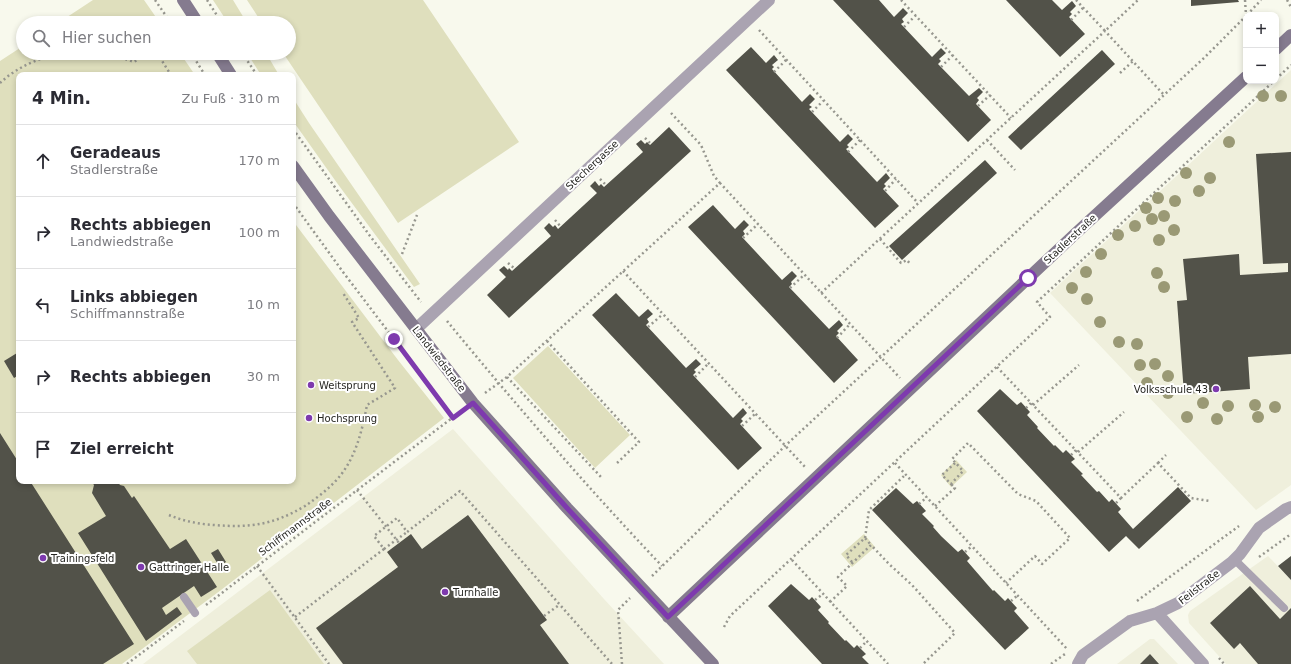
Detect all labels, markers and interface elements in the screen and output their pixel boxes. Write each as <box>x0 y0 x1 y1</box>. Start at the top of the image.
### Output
map controls <box>1243 12 1279 84</box>
button: + <box>1243 12 1279 48</box>
search box <box>16 16 296 60</box>
icon: search <box>30 27 52 49</box>
text: Hier suchen <box>62 29 151 47</box>
button: − <box>1243 48 1279 84</box>
text: 4 Min. <box>32 88 91 108</box>
text: Zu Fuß · 310 m <box>182 91 280 106</box>
street label: Stechergasse <box>564 138 620 192</box>
text: Geradeaus <box>70 144 161 162</box>
icon: ahead <box>32 150 54 172</box>
text: 170 m <box>238 153 280 168</box>
text: Stadlerstraße <box>70 162 158 177</box>
street label: Stadlerstraße <box>1042 212 1098 266</box>
text: Rechts abbiegen <box>70 216 211 234</box>
icon: right <box>32 222 54 244</box>
text: 100 m <box>238 225 280 240</box>
text: Landwiedstraße <box>70 234 174 249</box>
route start <box>1019 269 1037 287</box>
text: Links abbiegen <box>70 288 198 306</box>
icon: left <box>32 294 54 316</box>
text: 10 m <box>247 297 280 312</box>
text: Schiffmannstraße <box>70 306 185 321</box>
street label: Landwiedstraße <box>410 324 468 394</box>
route end <box>385 330 403 348</box>
icon: right <box>32 366 54 388</box>
text: Rechts abbiegen <box>70 368 211 386</box>
text: 30 m <box>247 369 280 384</box>
marker: Weitsprung <box>306 380 316 390</box>
place label: Weitsprung <box>319 380 376 391</box>
place label: Volksschule 43 <box>1134 384 1208 395</box>
marker: Volksschule 43 <box>1211 384 1221 394</box>
marker: Hochsprung <box>304 413 314 423</box>
place label: Hochsprung <box>317 413 377 424</box>
icon: arrive <box>32 438 54 460</box>
text: Ziel erreicht <box>70 440 174 458</box>
street label: Schiffmannstraße <box>256 496 334 558</box>
marker: Trainingsfeld <box>38 553 48 563</box>
place label: Trainingsfeld <box>50 553 114 564</box>
marker: Gattringer Halle <box>136 562 146 572</box>
place label: Gattringer Halle <box>149 562 229 573</box>
street label: Feilstraße <box>1176 568 1222 606</box>
marker: Turnhalle <box>440 587 450 597</box>
place label: Turnhalle <box>452 587 498 598</box>

